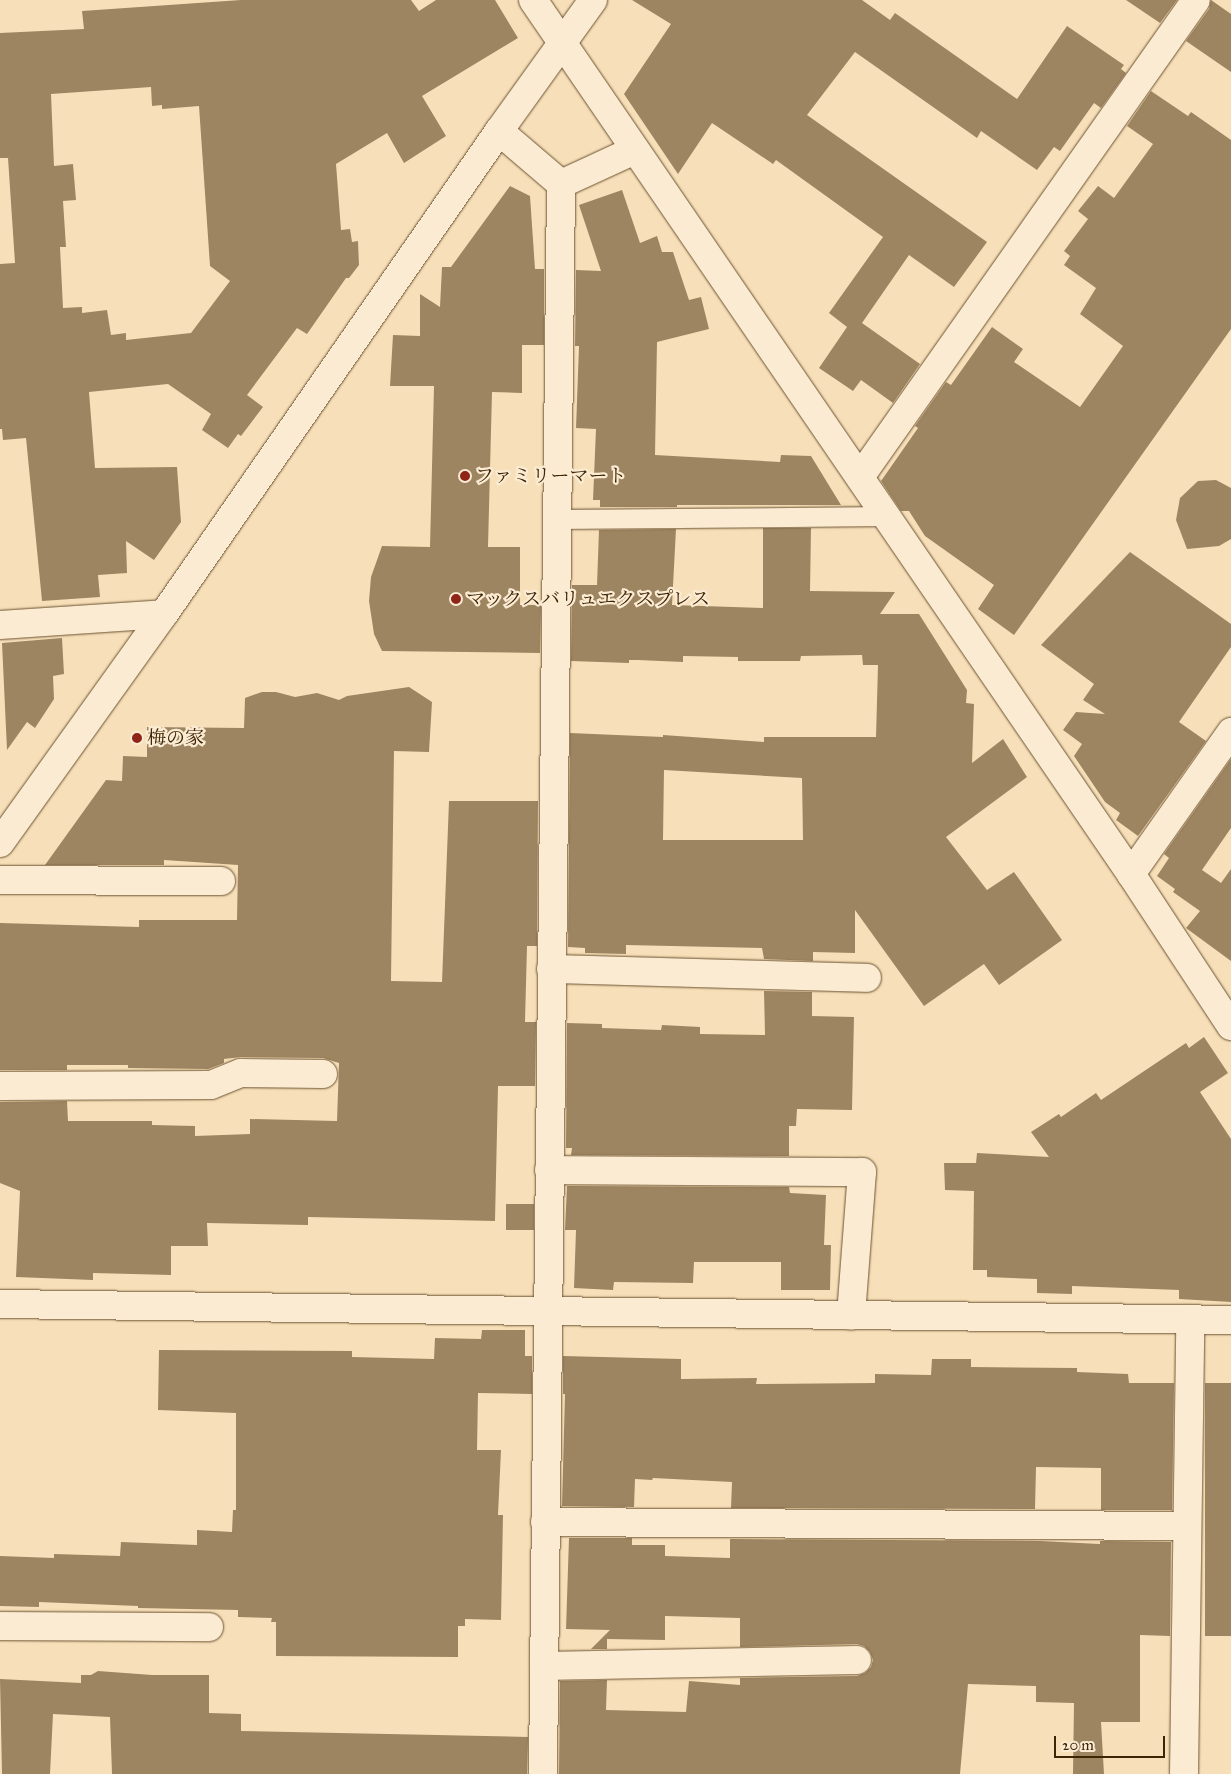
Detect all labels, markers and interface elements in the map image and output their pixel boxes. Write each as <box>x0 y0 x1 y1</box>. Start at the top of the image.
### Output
place label: ファミリーマート <box>475 465 627 487</box>
marker: ファミリーマート <box>459 470 471 482</box>
place label: マックスバリュエクスプレス <box>466 588 713 610</box>
marker: マックスバリュエクスプレス <box>450 593 462 605</box>
place label: 梅の家 <box>147 727 204 749</box>
marker: 梅の家 <box>131 732 143 744</box>
scale bar <box>1056 1726 1167 1758</box>
text: 20 m <box>1062 1736 1094 1754</box>

